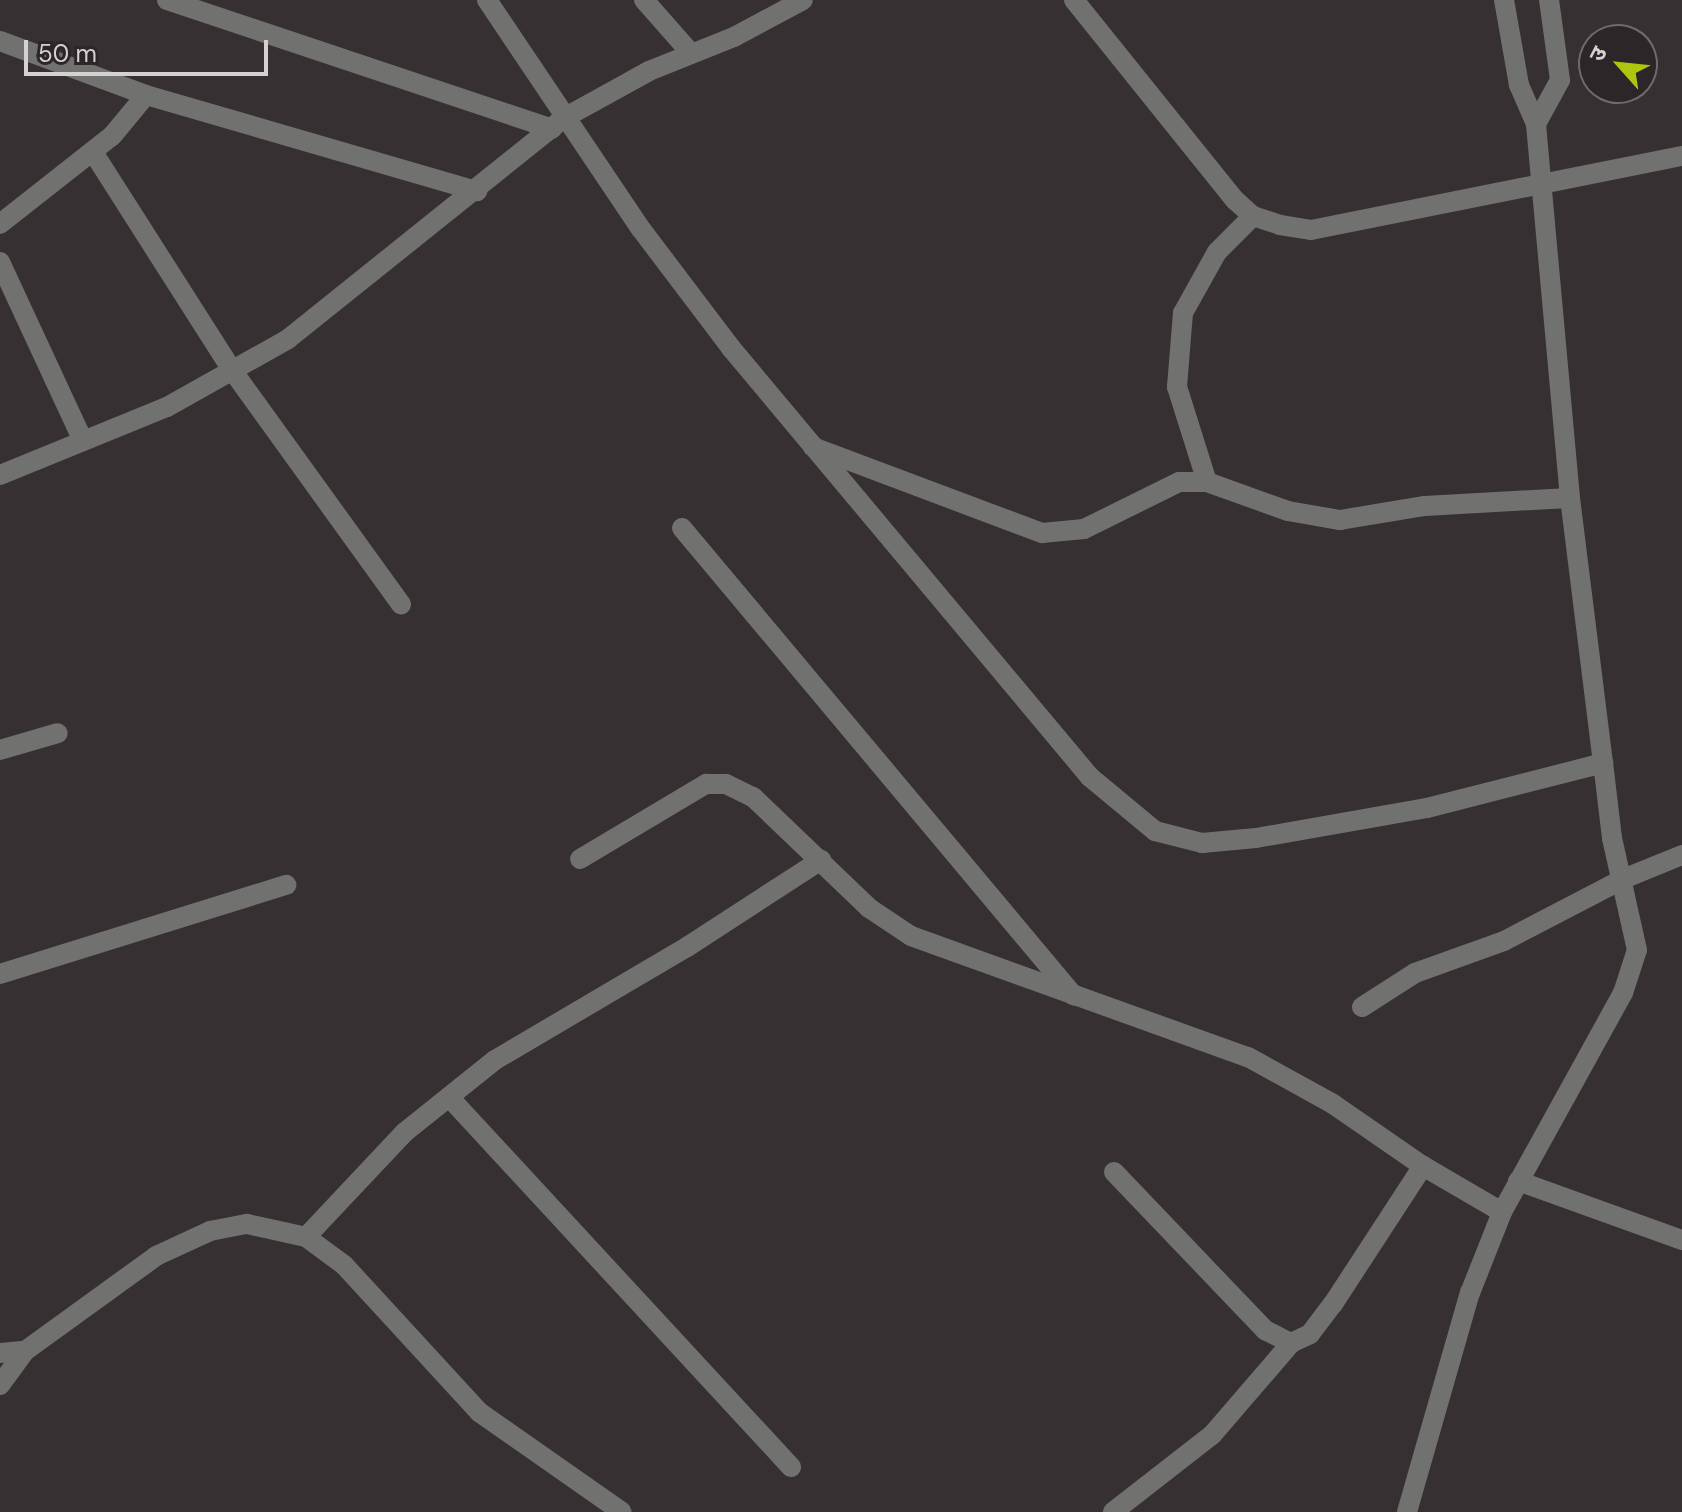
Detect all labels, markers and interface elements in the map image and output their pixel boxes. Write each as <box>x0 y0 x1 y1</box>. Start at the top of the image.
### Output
scale bar <box>28 24 272 74</box>
north arrow <box>1578 24 1658 104</box>
text: 50 m <box>38 38 97 69</box>
text: उ <box>1582 41 1614 66</box>

